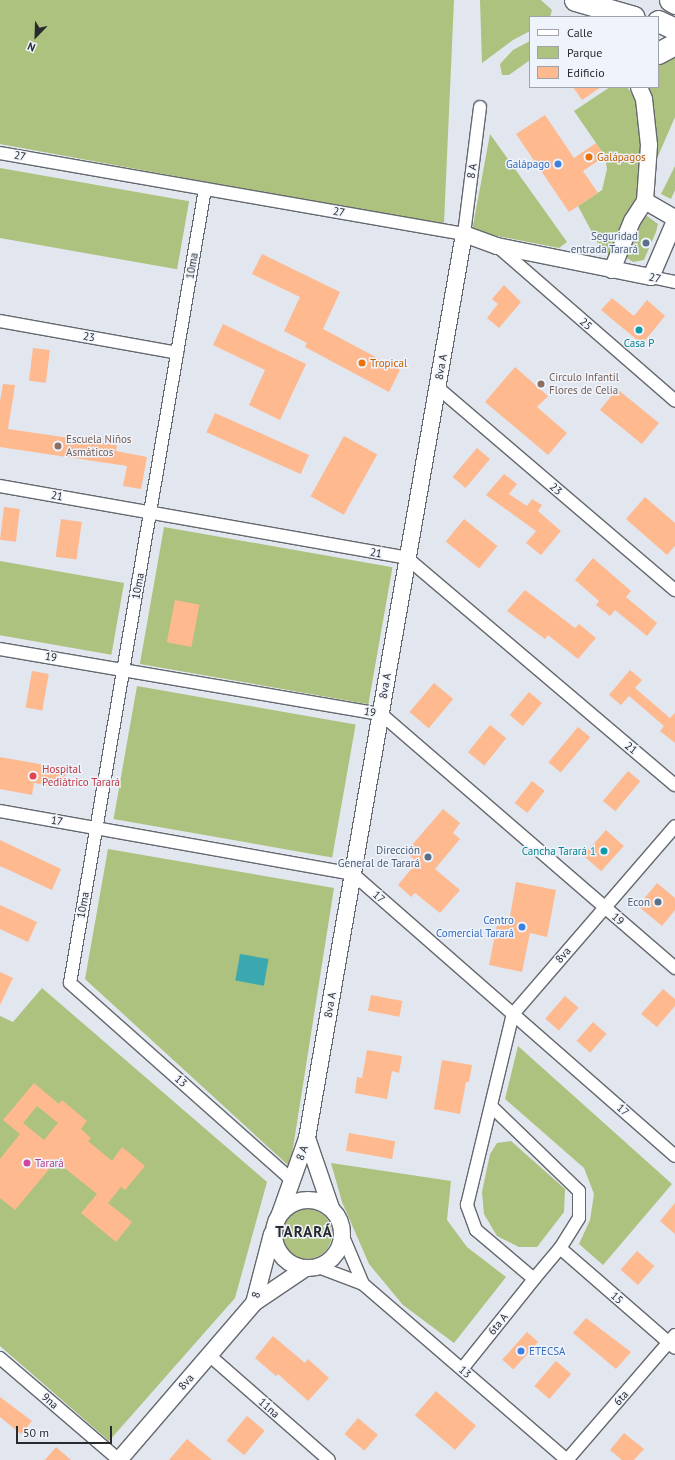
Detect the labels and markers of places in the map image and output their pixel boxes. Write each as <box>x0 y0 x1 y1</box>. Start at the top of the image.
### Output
place label: Galápagos <box>597 150 646 164</box>
marker: Galápagos <box>584 152 594 162</box>
place label: Galápago <box>506 157 550 171</box>
marker: Galápago <box>553 159 563 169</box>
place label: Seguridad entrada Tarará <box>570 230 638 256</box>
marker: Seguridad entrada Tarará <box>641 238 651 248</box>
marker: Casa P <box>634 325 644 335</box>
place label: Casa P <box>624 336 654 350</box>
place label: Tropical <box>370 356 407 370</box>
marker: Tropical <box>357 358 367 368</box>
place label: Circulo Infantil Flores de Celia <box>549 371 619 397</box>
marker: Circulo Infantil Flores de Celia <box>536 379 546 389</box>
place label: Escuela Niños Asmáticos <box>66 433 132 459</box>
marker: Escuela Niños Asmáticos <box>53 441 63 451</box>
place label: Hospital Pediátrico Tarará <box>42 763 120 789</box>
marker: Hospital Pediátrico Tarará <box>27 770 39 782</box>
place label: Dirección General de Tarará <box>337 844 420 870</box>
place label: Cancha Tarará 1 <box>521 844 596 858</box>
marker: Cancha Tarará 1 <box>599 846 609 856</box>
marker: Dirección General de Tarará <box>423 852 433 862</box>
place label: Econ <box>627 895 650 909</box>
marker: Econ <box>653 897 663 907</box>
place label: Centro Comercial Tarará <box>436 914 514 940</box>
marker: Centro Comercial Tarará <box>517 922 527 932</box>
place label: Tarará <box>35 1156 64 1170</box>
marker: Tarará <box>22 1158 32 1168</box>
place label: ETECSA <box>529 1344 565 1358</box>
marker: ETECSA <box>516 1346 526 1356</box>

